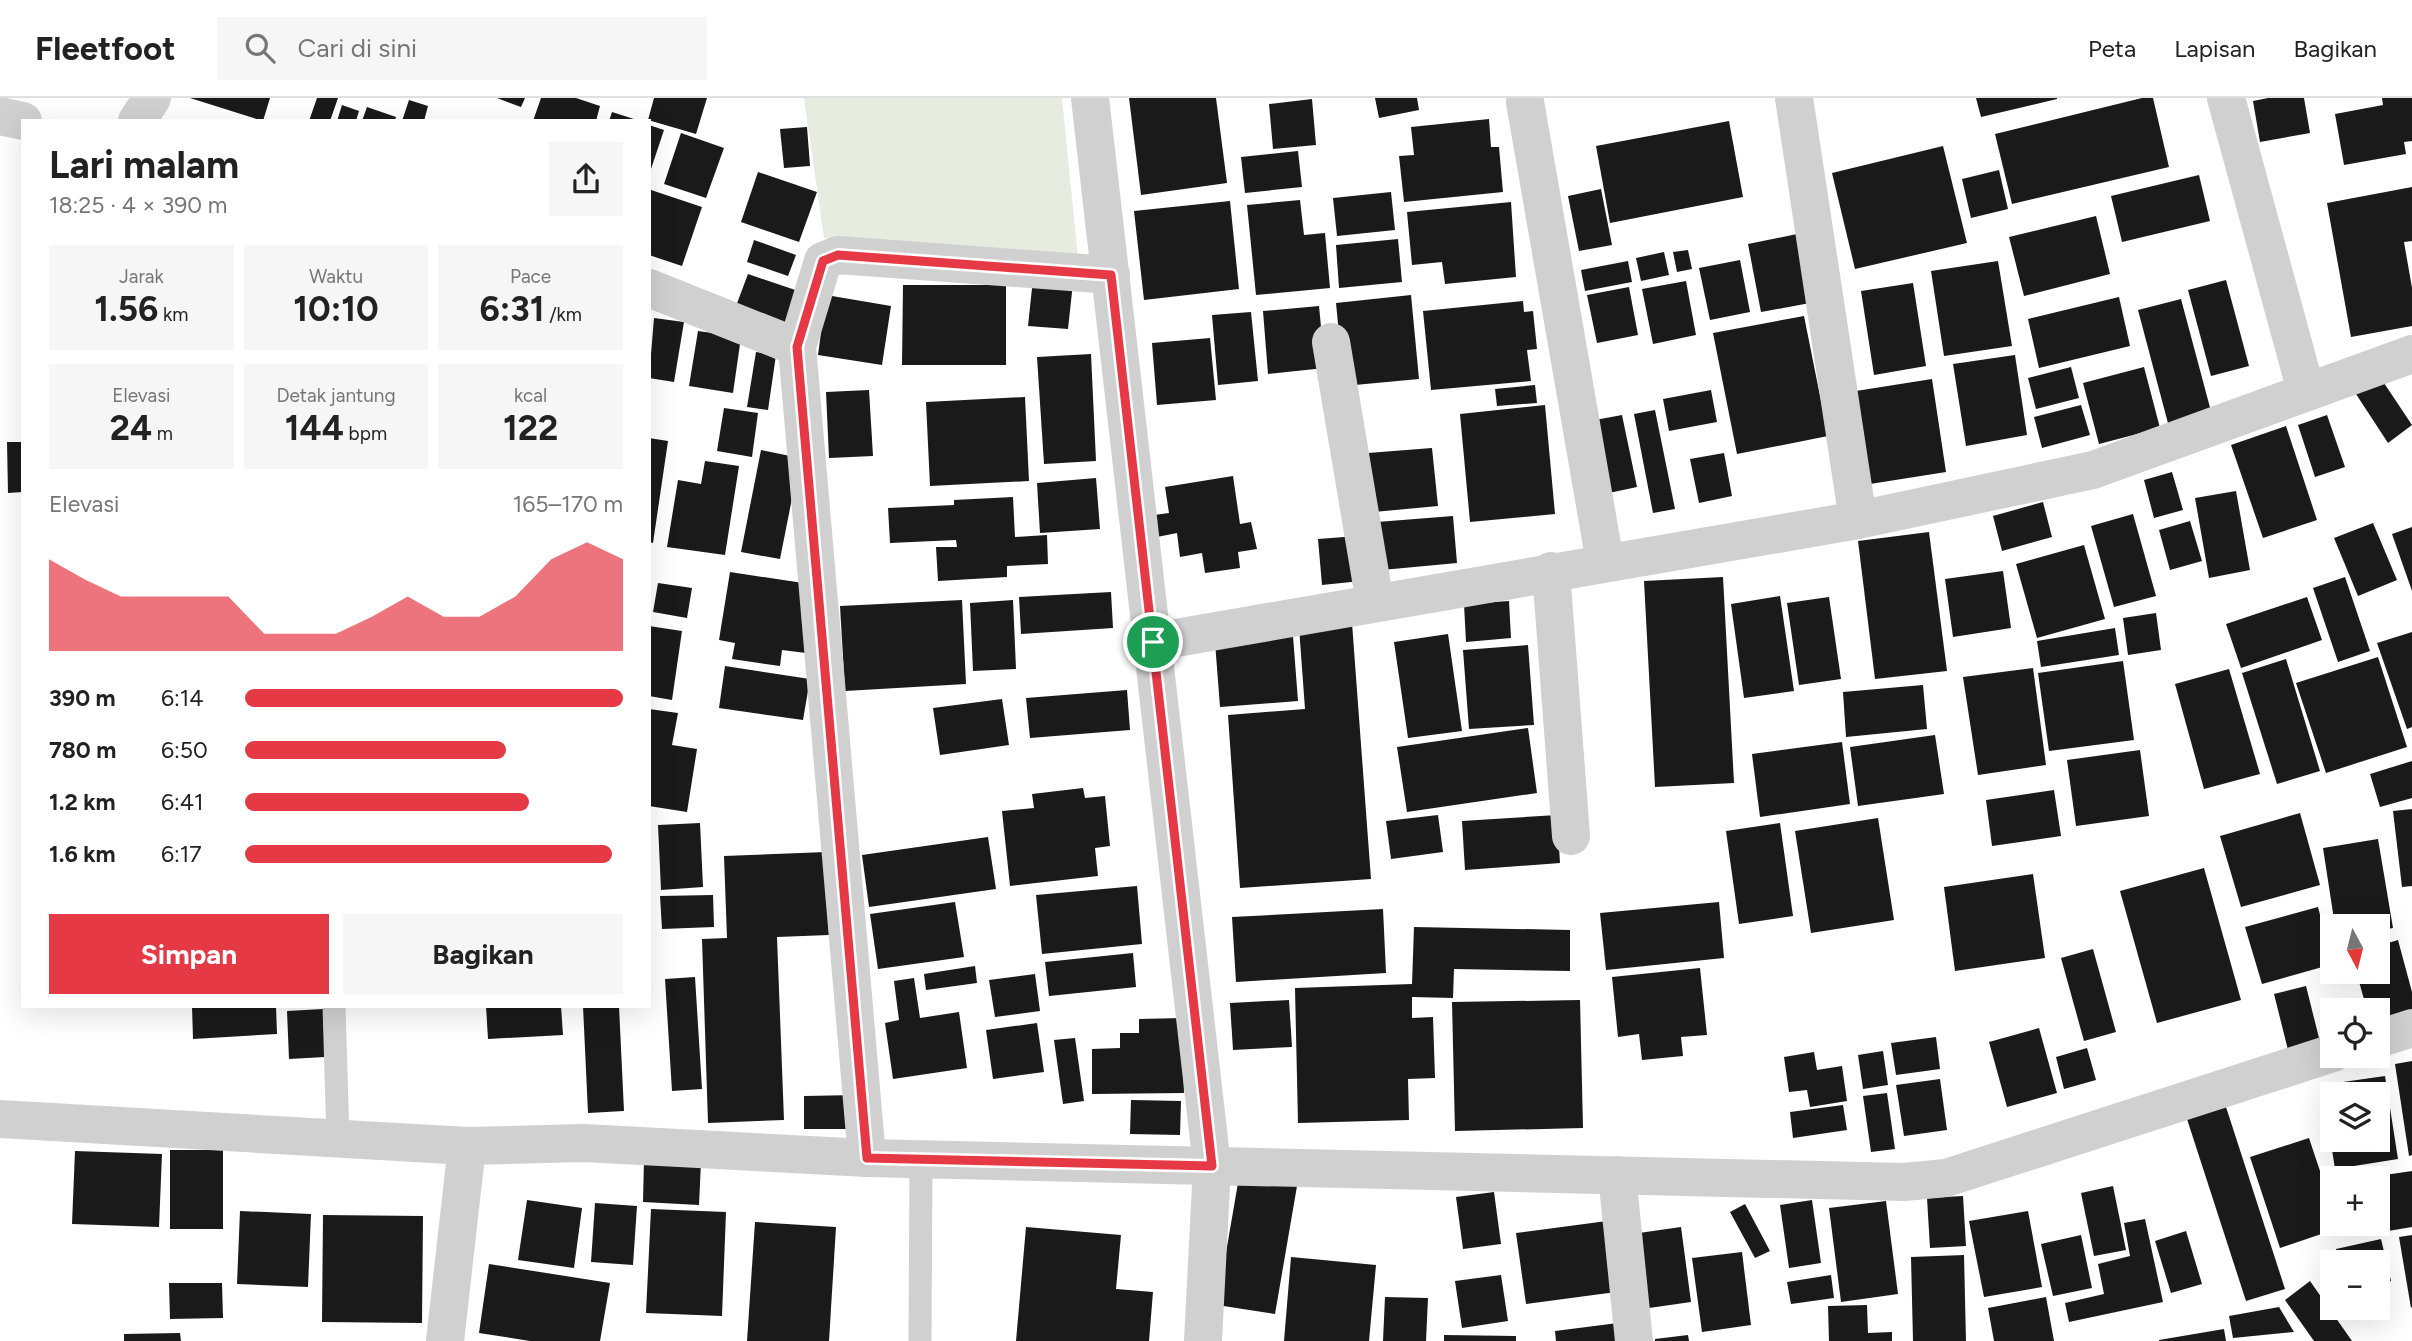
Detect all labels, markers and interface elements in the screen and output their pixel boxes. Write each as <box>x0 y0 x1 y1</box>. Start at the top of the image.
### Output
search box <box>217 17 707 80</box>
text: Fleetfoot <box>35 29 175 68</box>
icon: search <box>241 29 279 67</box>
text: Cari di sini <box>297 32 417 64</box>
text: Peta <box>2088 34 2136 63</box>
text: Lapisan <box>2174 34 2255 63</box>
text: Bagikan <box>2293 34 2377 63</box>
text: Lari malam <box>49 142 239 188</box>
button: share <box>549 142 623 216</box>
text: 18:25 · 4 × 390 m <box>49 191 227 219</box>
text: Jarak <box>119 265 164 288</box>
text: Waktu <box>309 265 363 288</box>
text: Pace <box>510 265 551 288</box>
text: 1.56 <box>94 288 158 330</box>
text: 10:10 <box>293 288 379 330</box>
text: 6:31 <box>479 288 544 330</box>
text: km <box>158 303 188 326</box>
text: /km <box>544 303 582 326</box>
text: Elevasi <box>112 384 170 407</box>
text: Detak jantung <box>276 384 396 407</box>
text: kcal <box>514 384 547 407</box>
text: 24 <box>110 407 152 449</box>
text: 144 <box>285 407 344 449</box>
text: 122 <box>503 407 558 449</box>
text: m <box>152 422 173 445</box>
text: bpm <box>344 422 387 445</box>
text: Elevasi <box>49 490 119 518</box>
text: 165–170 m <box>513 490 623 518</box>
pin <box>1123 612 1183 672</box>
icon: arrive <box>1134 623 1172 661</box>
text: 390 m <box>49 684 116 712</box>
text: 6:14 <box>161 684 204 712</box>
text: 780 m <box>49 736 116 764</box>
text: 6:50 <box>161 736 208 764</box>
text: 1.2 km <box>49 788 116 816</box>
text: 6:41 <box>161 788 204 816</box>
text: 1.6 km <box>49 840 116 868</box>
text: 6:17 <box>161 840 202 868</box>
button: Simpan <box>49 914 329 994</box>
button: Bagikan <box>343 914 623 994</box>
north arrow <box>2320 914 2390 984</box>
map controls <box>2320 914 2390 1320</box>
button: locate <box>2320 998 2390 1068</box>
button: layers <box>2320 1082 2390 1152</box>
button: + <box>2320 1166 2390 1236</box>
button: − <box>2320 1250 2390 1320</box>

